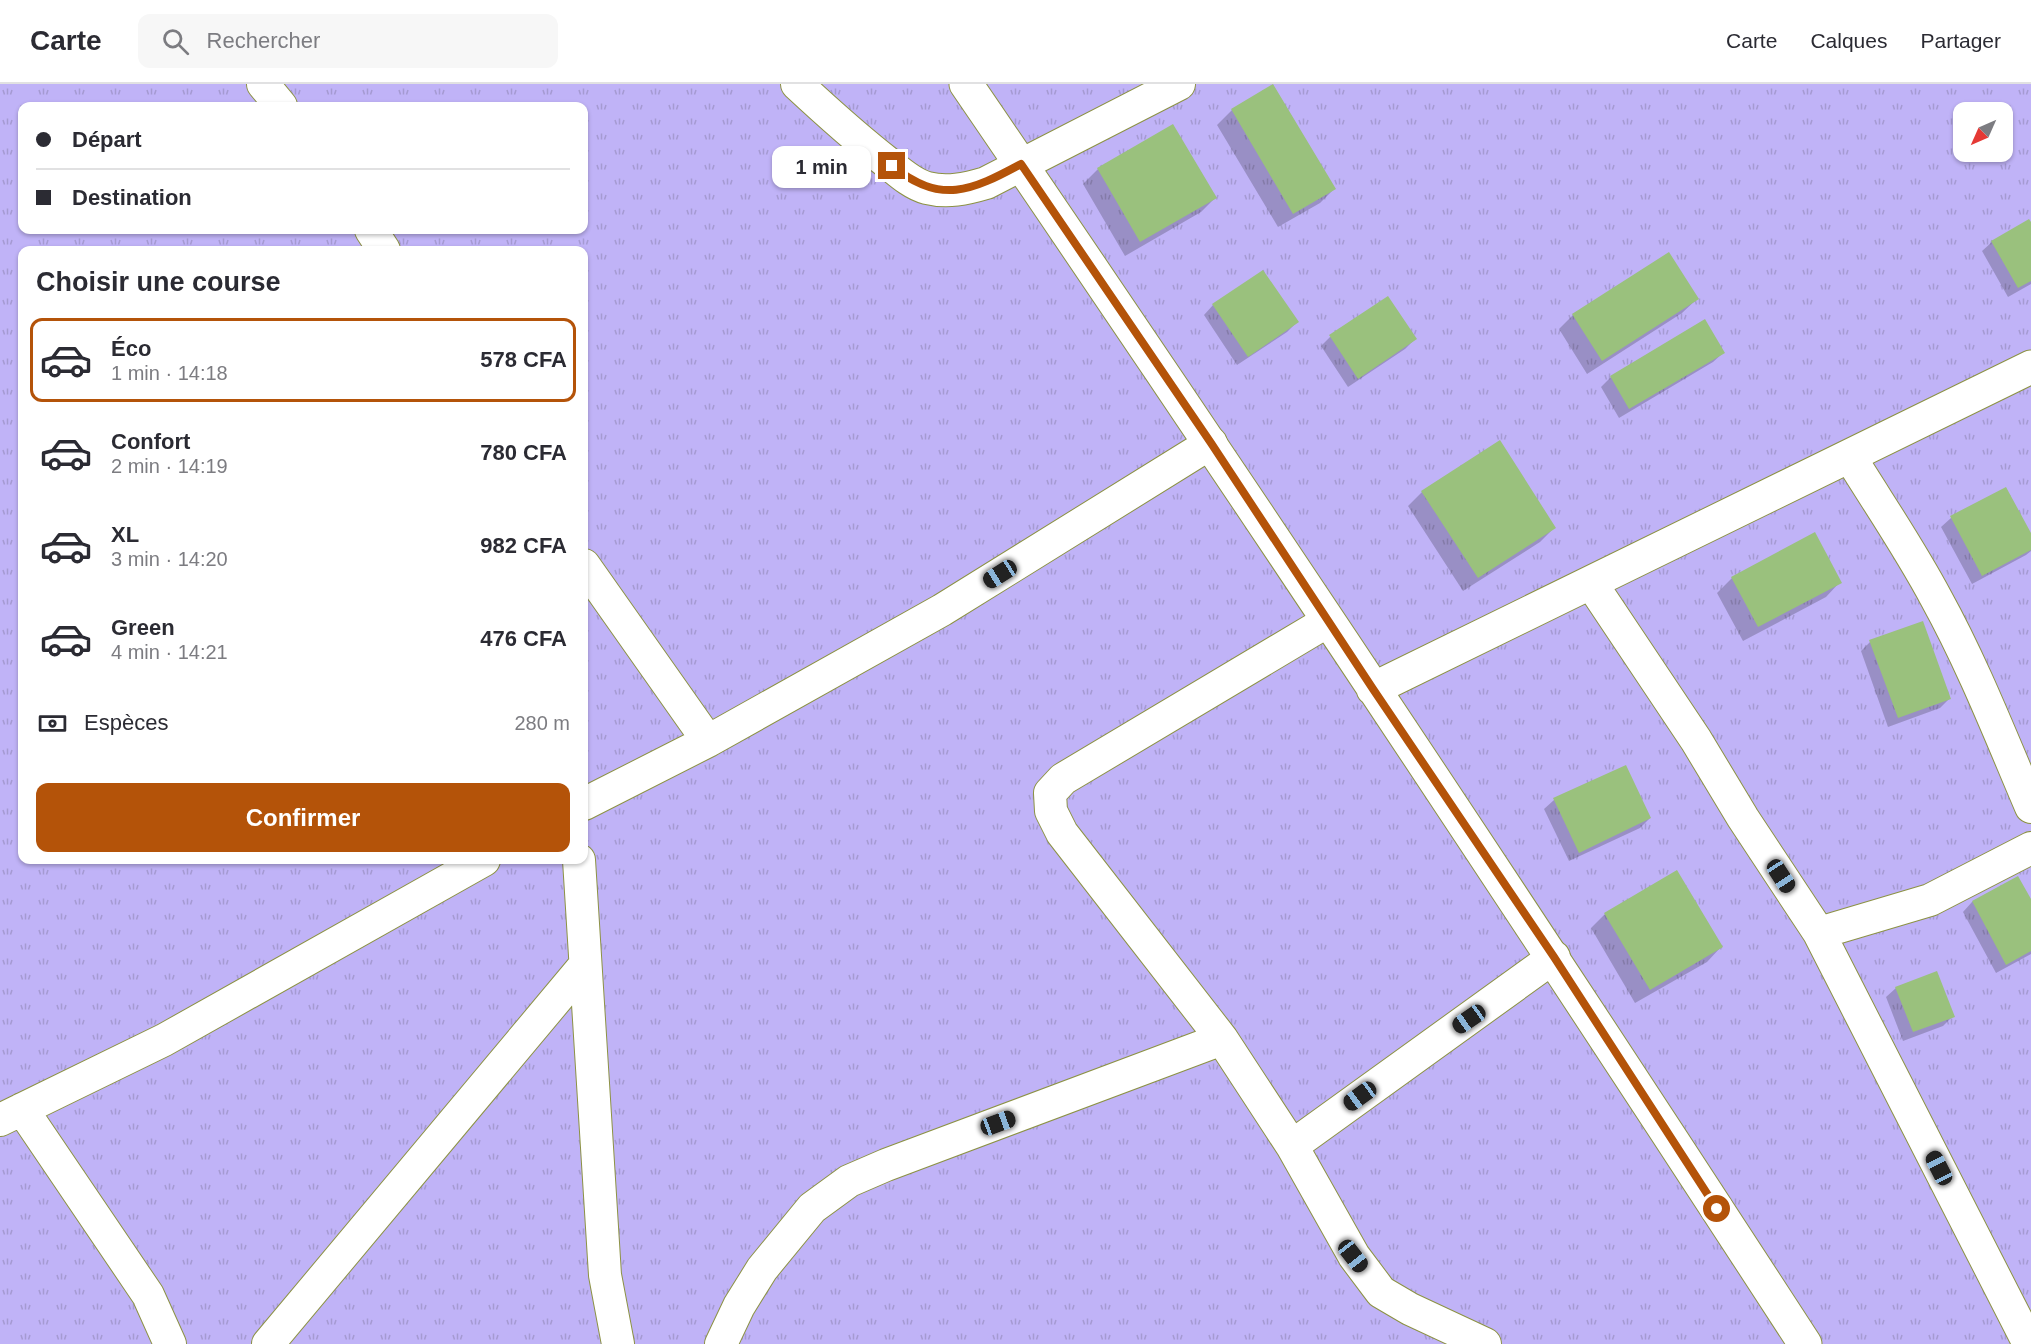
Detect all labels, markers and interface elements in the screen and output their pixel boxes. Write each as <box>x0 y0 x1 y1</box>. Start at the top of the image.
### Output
search box <box>138 14 558 68</box>
text: Carte <box>30 25 102 56</box>
icon: search <box>159 25 192 58</box>
text: Rechercher <box>207 28 320 53</box>
text: Carte <box>1726 29 1777 52</box>
text: Calques <box>1810 29 1887 52</box>
text: Partager <box>1920 29 2001 52</box>
north arrow <box>1953 102 2013 162</box>
map controls <box>1953 102 2013 162</box>
text: Départ <box>72 127 142 152</box>
callout: 1 min <box>772 145 871 187</box>
route end <box>878 152 905 179</box>
text: 1 min <box>795 156 848 178</box>
text: Destination <box>72 185 192 210</box>
text: Choisir une course <box>36 267 281 297</box>
icon: car <box>39 333 93 387</box>
text: Éco <box>111 336 151 361</box>
text: 578 CFA <box>480 347 567 372</box>
text: 1 min · 14:18 <box>111 362 228 384</box>
icon: car <box>39 426 93 480</box>
text: Confort <box>111 429 190 454</box>
text: 780 CFA <box>480 440 567 465</box>
text: 2 min · 14:19 <box>111 455 228 477</box>
icon: car <box>39 519 93 573</box>
text: XL <box>111 522 139 547</box>
text: 982 CFA <box>480 533 567 558</box>
text: 3 min · 14:20 <box>111 548 228 570</box>
car <box>980 557 1020 591</box>
icon: car <box>39 612 93 666</box>
text: Green <box>111 615 175 640</box>
text: 476 CFA <box>480 626 567 651</box>
text: 4 min · 14:21 <box>111 641 228 663</box>
icon: cash <box>36 707 69 740</box>
text: Espèces <box>84 710 168 735</box>
text: 280 m <box>514 712 570 734</box>
button: Confirmer <box>36 783 570 852</box>
car <box>1764 856 1798 896</box>
car <box>1449 1001 1489 1037</box>
car <box>1340 1078 1380 1114</box>
car <box>978 1108 1018 1138</box>
car <box>1923 1148 1955 1188</box>
route start <box>1703 1195 1730 1222</box>
car <box>1335 1236 1371 1276</box>

